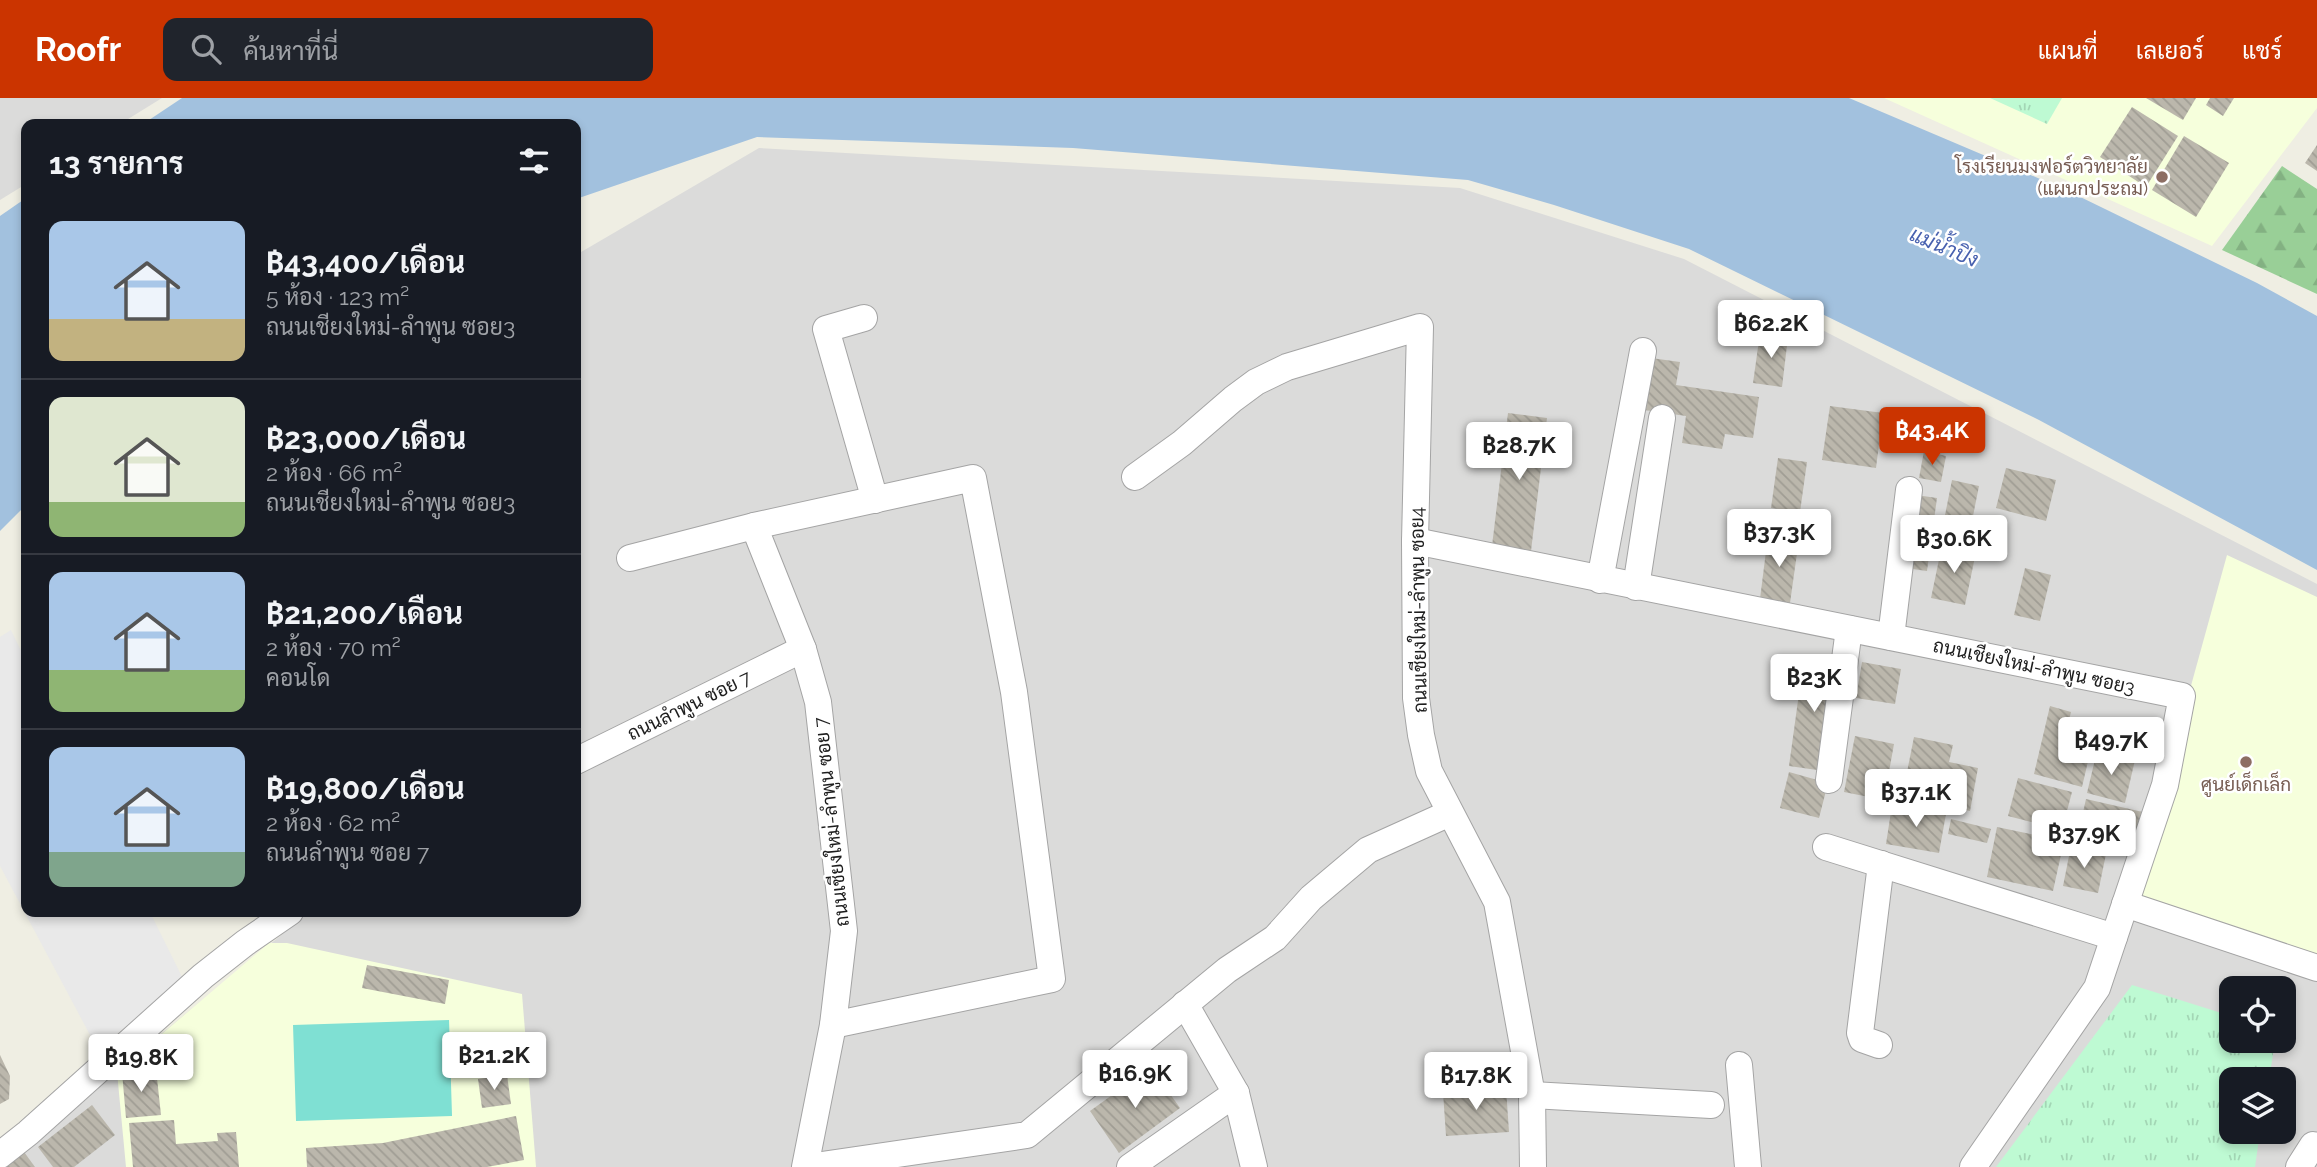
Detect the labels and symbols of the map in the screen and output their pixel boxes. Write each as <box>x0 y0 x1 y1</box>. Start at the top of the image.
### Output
place label: โรงเรียนมงฟอร์ตวิทยาลัย (แผนกประถม) <box>1954 154 2148 199</box>
marker: โรงเรียนมงฟอร์ตวิทยาลัย (แผนกประถม) <box>2154 169 2170 185</box>
water label: แม่น้ำปิง <box>1906 216 1984 272</box>
pin: ฿62.2K <box>1714 300 1828 360</box>
pin: ฿43.4K <box>1875 408 1989 467</box>
pin: ฿28.7K <box>1462 422 1576 482</box>
street label: ถนนเชียงใหม่-ลำพูน ซอย4 <box>1404 507 1434 713</box>
pin: ฿37.3K <box>1722 510 1836 569</box>
pin: ฿30.6K <box>1897 516 2011 575</box>
street label: ถนนเชียงใหม่-ลำพูน ซอย3 <box>1930 633 2137 701</box>
pin: ฿23K <box>1773 654 1855 714</box>
street label: ถนนลำพูน ซอย 7 <box>624 666 756 747</box>
street label: ถนนเชียงใหม่-ลำพูน ซอย 7 <box>808 716 856 928</box>
pin: ฿49.7K <box>2054 718 2168 777</box>
marker: ศูนย์เด็กเล็ก <box>2238 754 2254 770</box>
pin: ฿37.1K <box>1859 770 1973 829</box>
place label: ศูนย์เด็กเล็ก <box>2201 771 2291 798</box>
pin: ฿37.9K <box>2027 810 2141 870</box>
pin: ฿21.2K <box>437 1032 551 1092</box>
pin: ฿19.8K <box>84 1034 198 1094</box>
pin: ฿16.9K <box>1078 1051 1192 1110</box>
pin: ฿17.8K <box>1419 1052 1533 1112</box>

